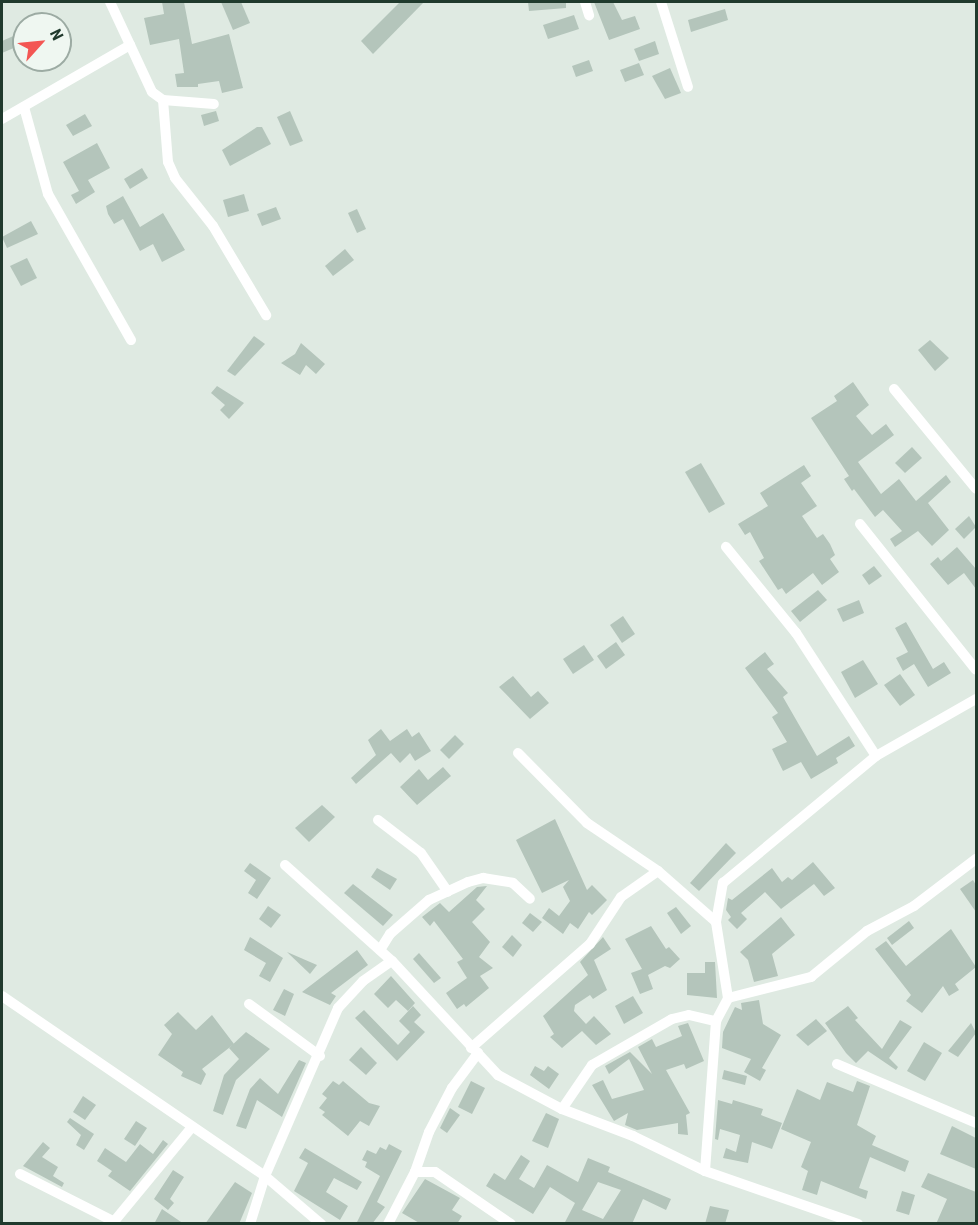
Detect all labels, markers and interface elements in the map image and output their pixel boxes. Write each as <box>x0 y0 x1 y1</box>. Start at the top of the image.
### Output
north arrow <box>12 12 72 72</box>
text: N <box>46 26 67 43</box>

